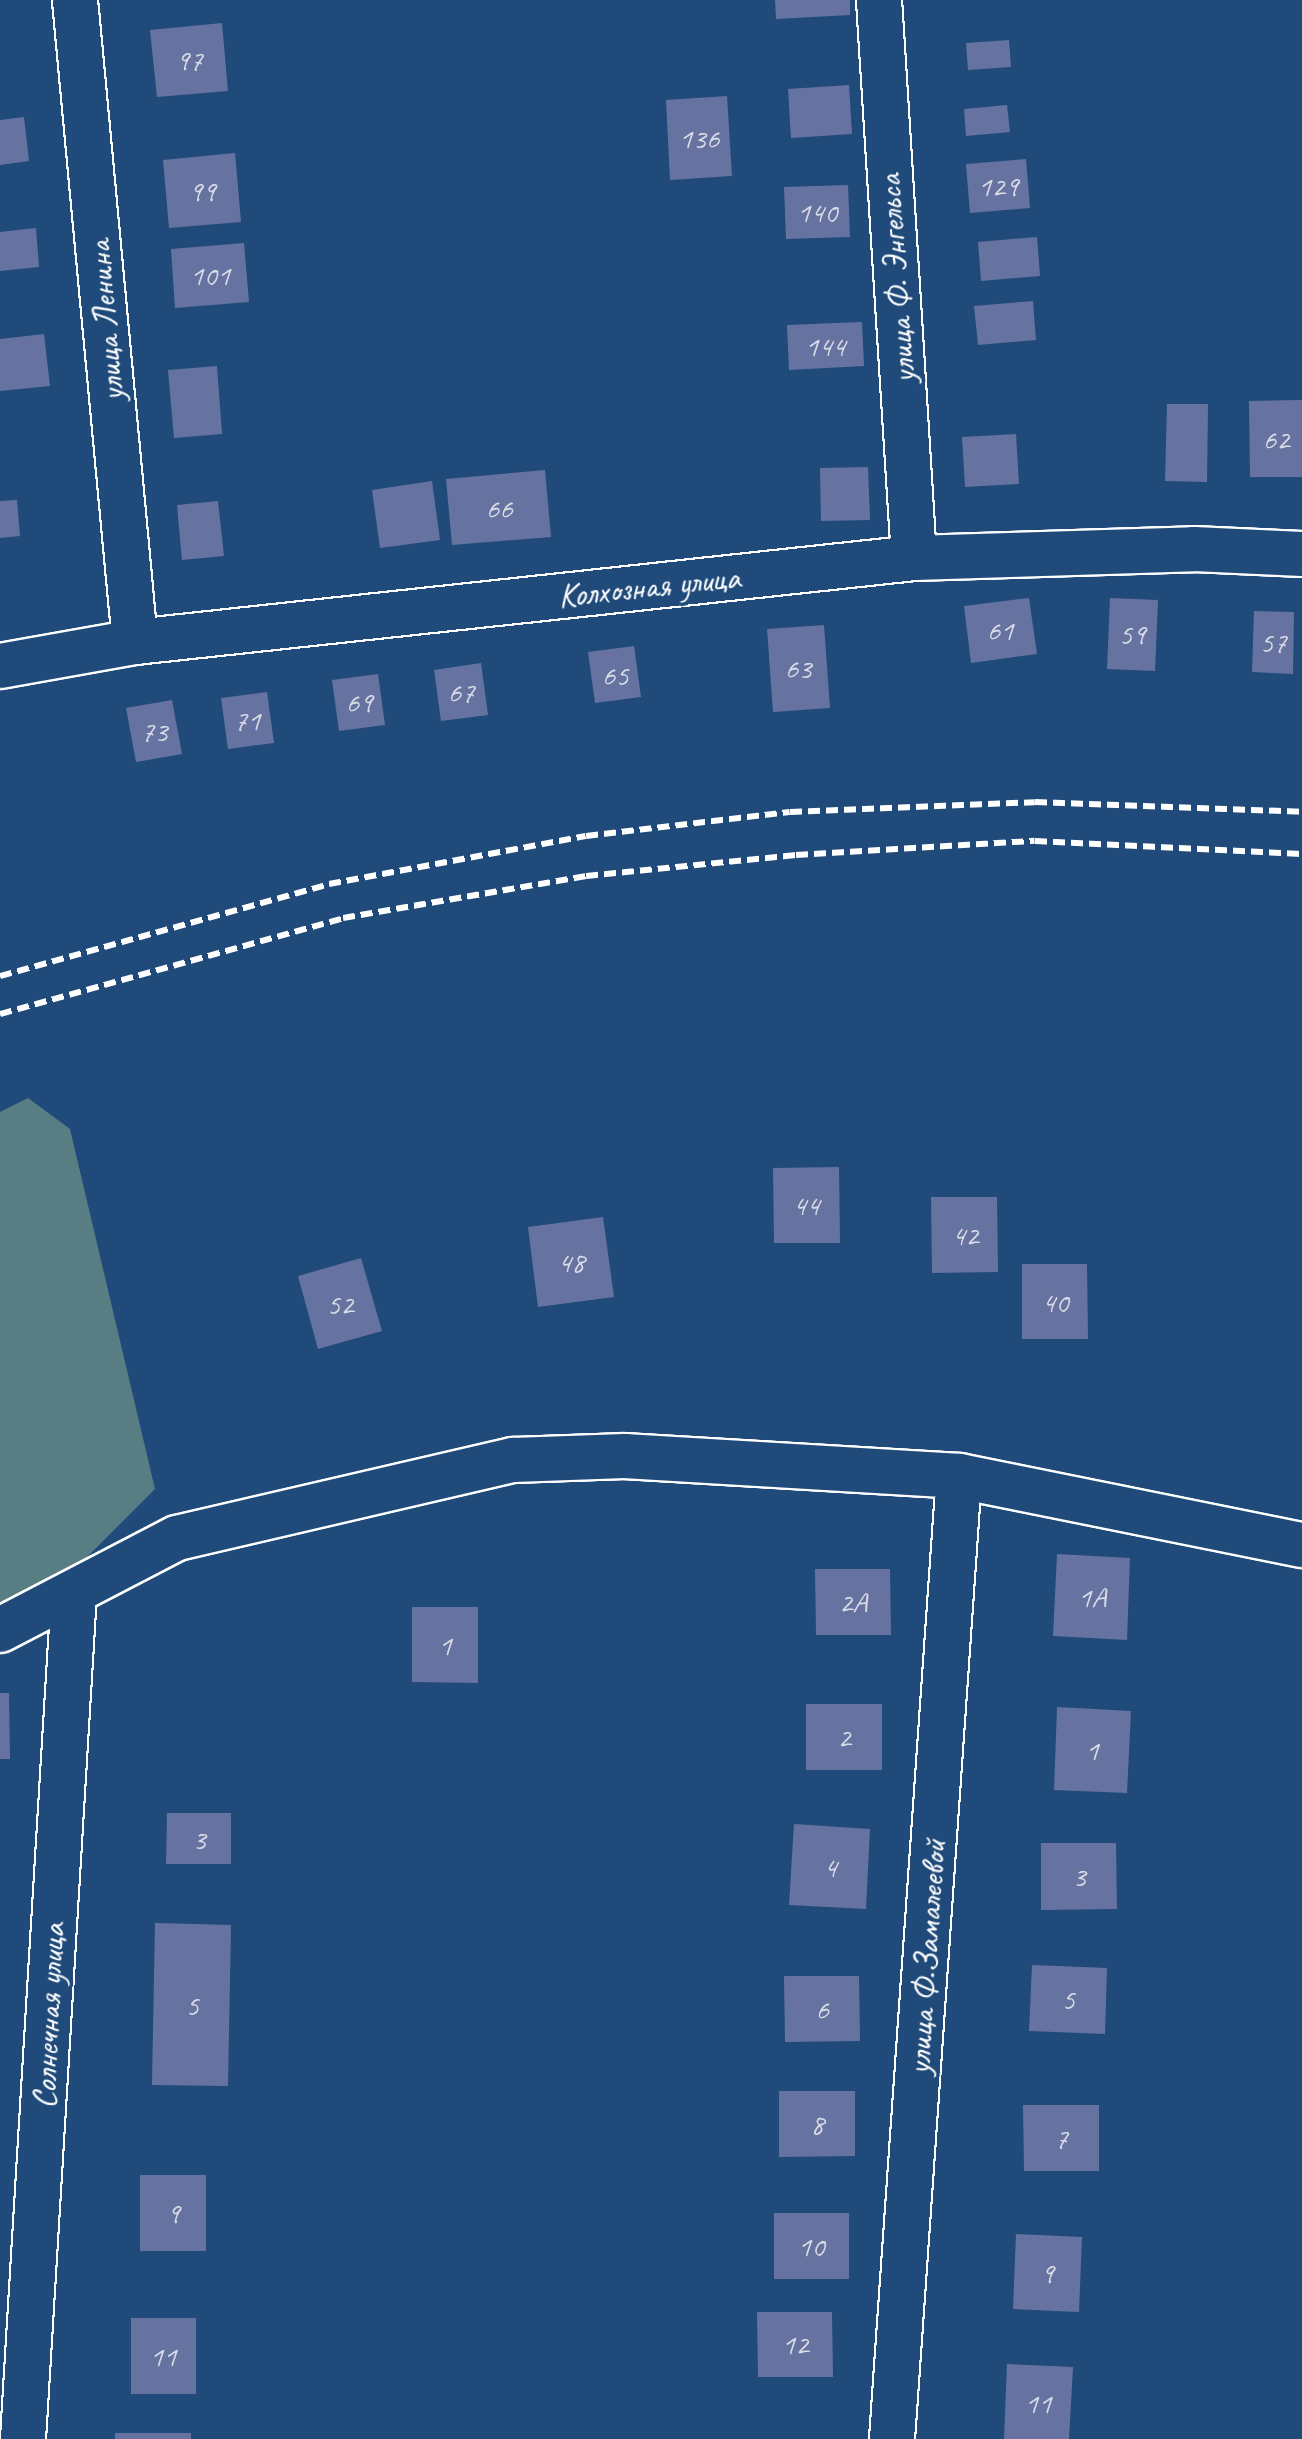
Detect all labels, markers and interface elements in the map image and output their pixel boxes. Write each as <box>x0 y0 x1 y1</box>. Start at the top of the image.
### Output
house number: 97 <box>176 42 202 78</box>
house number: 136 <box>679 120 719 156</box>
house number: 129 <box>978 168 1018 204</box>
house number: 99 <box>189 173 215 209</box>
street label: улица Ф. Энгельса <box>868 173 924 385</box>
house number: 140 <box>797 194 837 230</box>
street label: улица Ленина <box>78 239 132 403</box>
house number: 101 <box>190 257 230 293</box>
house number: 144 <box>805 328 845 364</box>
house number: 62 <box>1263 421 1289 457</box>
house number: 66 <box>486 490 512 526</box>
street label: Колхозная улица <box>555 556 743 616</box>
house number: 61 <box>987 612 1013 648</box>
house number: 59 <box>1119 616 1145 652</box>
house number: 57 <box>1260 624 1286 660</box>
house number: 63 <box>785 650 811 686</box>
house number: 65 <box>602 657 628 693</box>
house number: 67 <box>448 674 474 710</box>
house number: 69 <box>346 684 372 720</box>
house number: 71 <box>234 702 260 738</box>
house number: 73 <box>141 713 167 749</box>
house number: 44 <box>793 1187 819 1223</box>
house number: 42 <box>952 1217 978 1253</box>
house number: 48 <box>558 1244 584 1280</box>
house number: 40 <box>1042 1284 1068 1320</box>
house number: 52 <box>327 1286 353 1322</box>
house number: 1А <box>1078 1579 1106 1615</box>
house number: 2А <box>839 1584 867 1620</box>
house number: 1 <box>438 1627 452 1663</box>
house number: 2 <box>837 1719 851 1755</box>
house number: 1 <box>1085 1732 1099 1768</box>
house number: 3 <box>192 1821 206 1857</box>
street label: улица Ф.Замалеевой <box>897 1838 955 2076</box>
house number: 4 <box>823 1849 837 1885</box>
house number: 3 <box>1072 1858 1086 1894</box>
street label: Солнечная улица <box>23 1921 73 2111</box>
house number: 5 <box>1061 1981 1075 2017</box>
house number: 5 <box>185 1987 199 2023</box>
house number: 6 <box>815 1991 829 2027</box>
house number: 8 <box>810 2106 824 2142</box>
house number: 7 <box>1054 2120 1068 2156</box>
house number: 9 <box>166 2195 180 2231</box>
house number: 10 <box>798 2228 824 2264</box>
house number: 9 <box>1040 2255 1054 2291</box>
house number: 12 <box>782 2326 808 2362</box>
house number: 11 <box>150 2338 176 2374</box>
house number: 11 <box>1025 2385 1051 2421</box>

